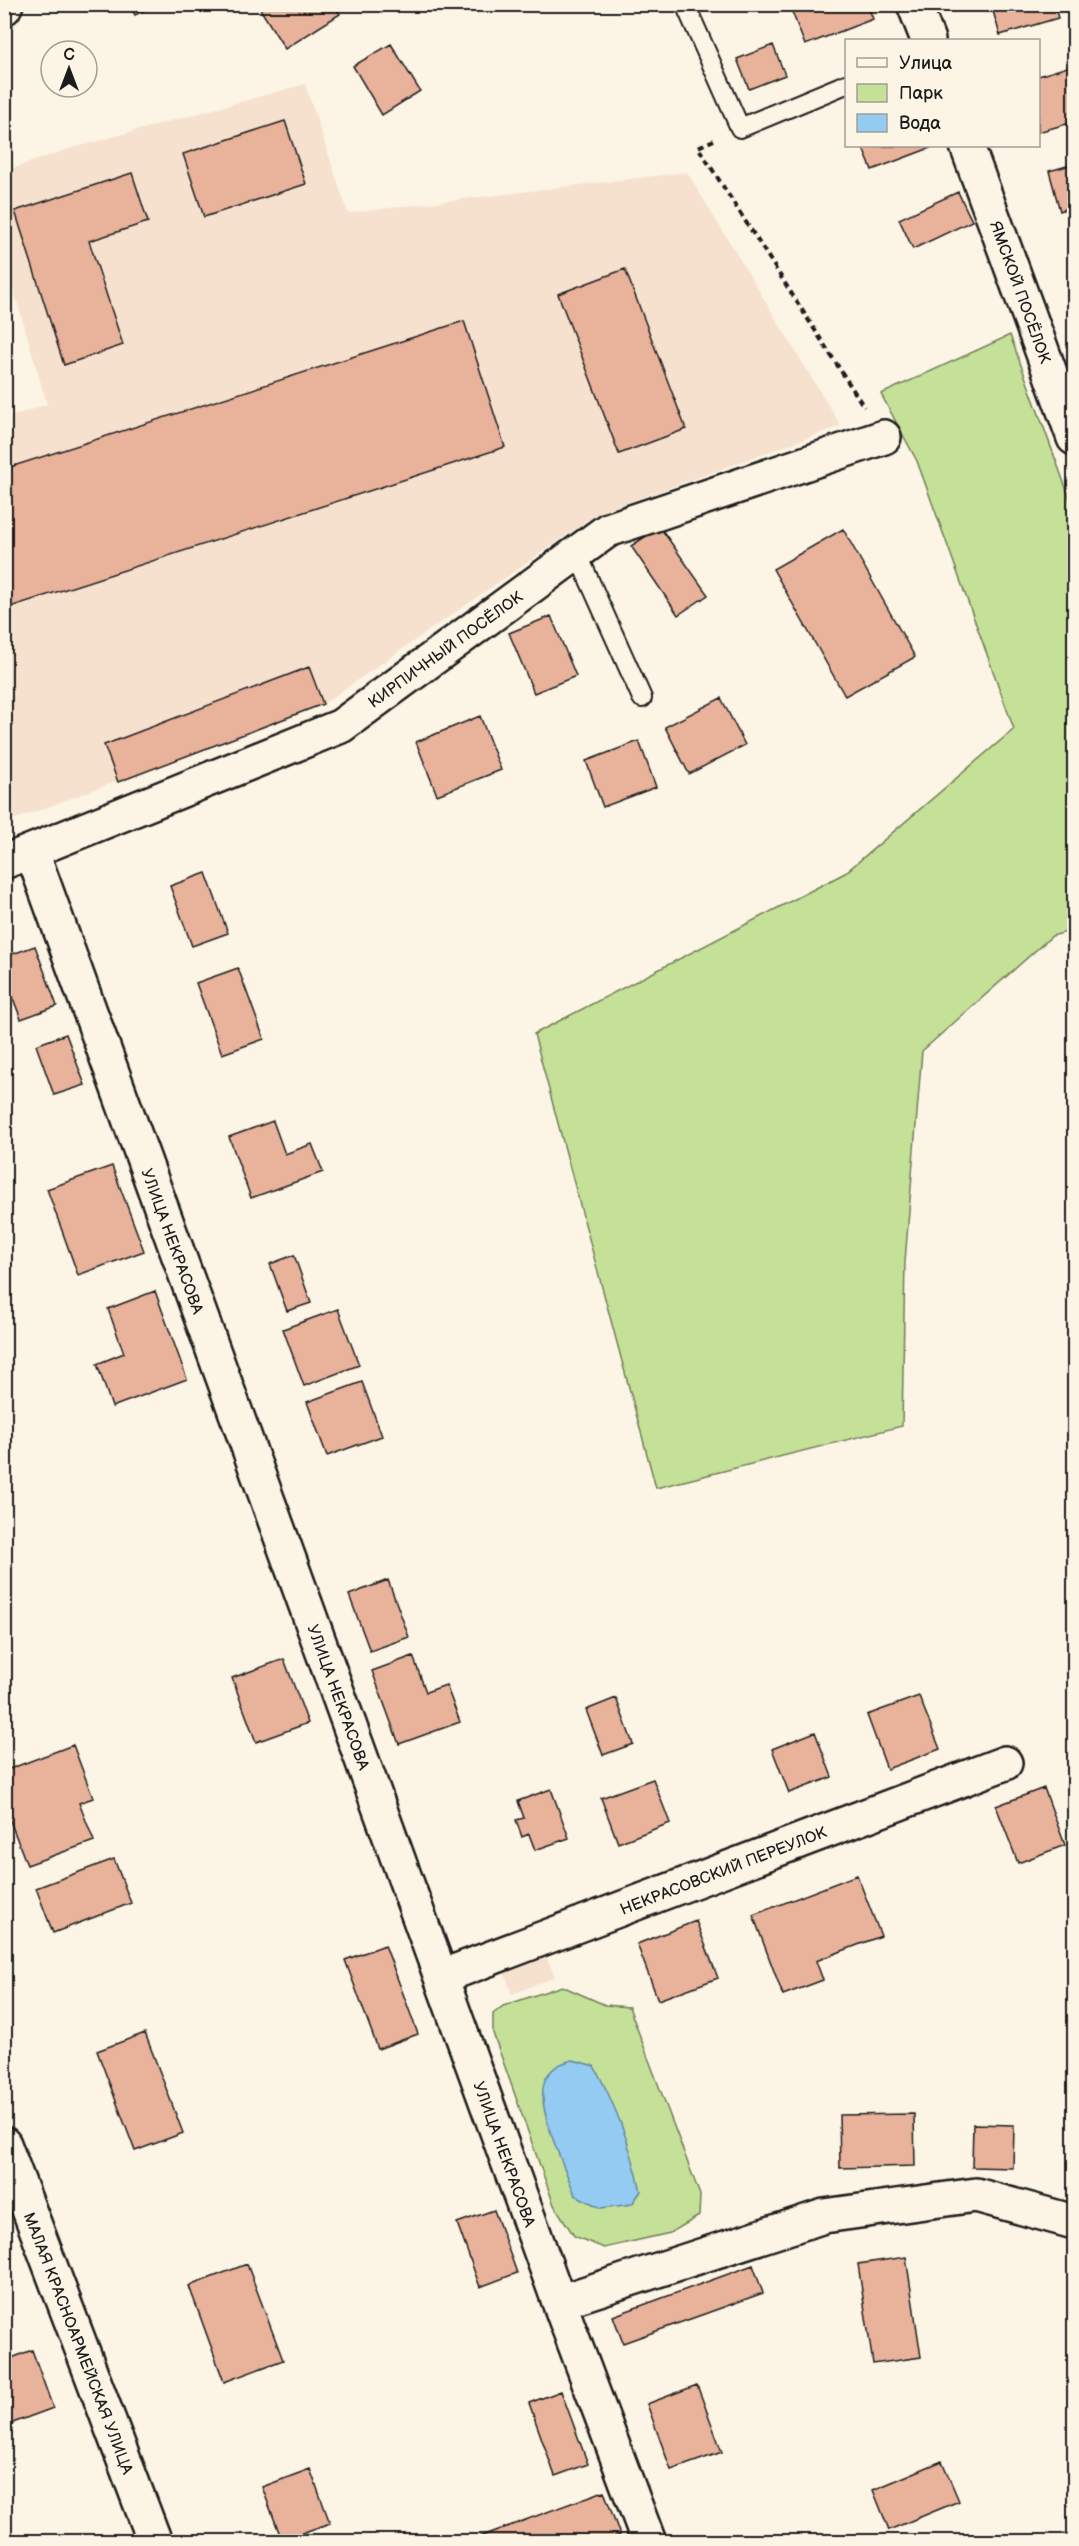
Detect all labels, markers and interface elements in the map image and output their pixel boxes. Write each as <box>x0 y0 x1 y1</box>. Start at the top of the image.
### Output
north arrow <box>39 39 99 99</box>
legend <box>845 39 1040 147</box>
text: С <box>63 46 75 65</box>
text: Улица <box>899 53 953 74</box>
text: Парк <box>899 83 943 104</box>
text: Вода <box>899 113 941 134</box>
street label: ЯМСКОЙ ПОСЁЛОК <box>985 218 1055 367</box>
street label: КИРПИЧНЫЙ ПОСЁЛОК <box>364 587 527 713</box>
street label: УЛИЦА НЕКРАСОВА <box>136 1166 207 1317</box>
street label: УЛИЦА НЕКРАСОВА <box>302 1622 373 1773</box>
street label: НЕКРАСОВСКИЙ ПЕРЕУЛОК <box>618 1823 830 1920</box>
street label: УЛИЦА НЕКРАСОВА <box>468 2079 539 2230</box>
street label: МАЛАЯ КРАСНОАРМЕЙСКАЯ УЛИЦА <box>19 2210 137 2477</box>

